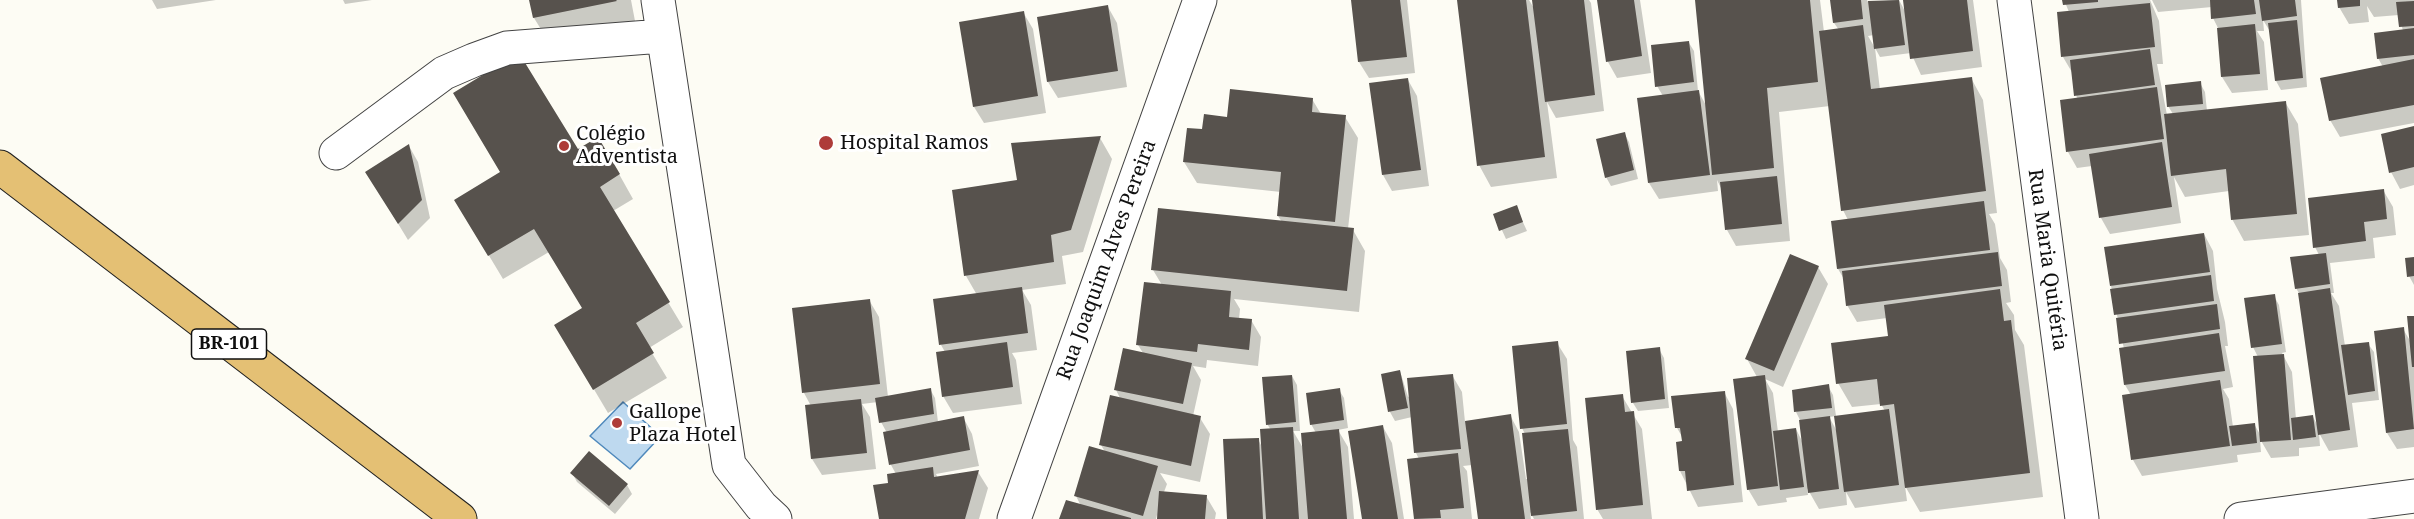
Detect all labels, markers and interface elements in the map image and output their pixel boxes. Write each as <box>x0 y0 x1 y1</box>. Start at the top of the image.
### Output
place label: Colégio Adventista <box>576 122 678 169</box>
place label: Hospital Ramos <box>840 131 989 155</box>
marker: Hospital Ramos <box>817 134 835 152</box>
street label: Rua Joaquim Alves Pereira <box>1052 137 1162 383</box>
marker: Colégio Adventista <box>557 139 571 153</box>
street label: Rua Maria Quitéria <box>2022 168 2072 352</box>
road number: BR-101 <box>192 329 266 359</box>
place label: Gallope Plaza Hotel <box>629 400 737 447</box>
marker: Gallope Plaza Hotel <box>610 416 624 430</box>

